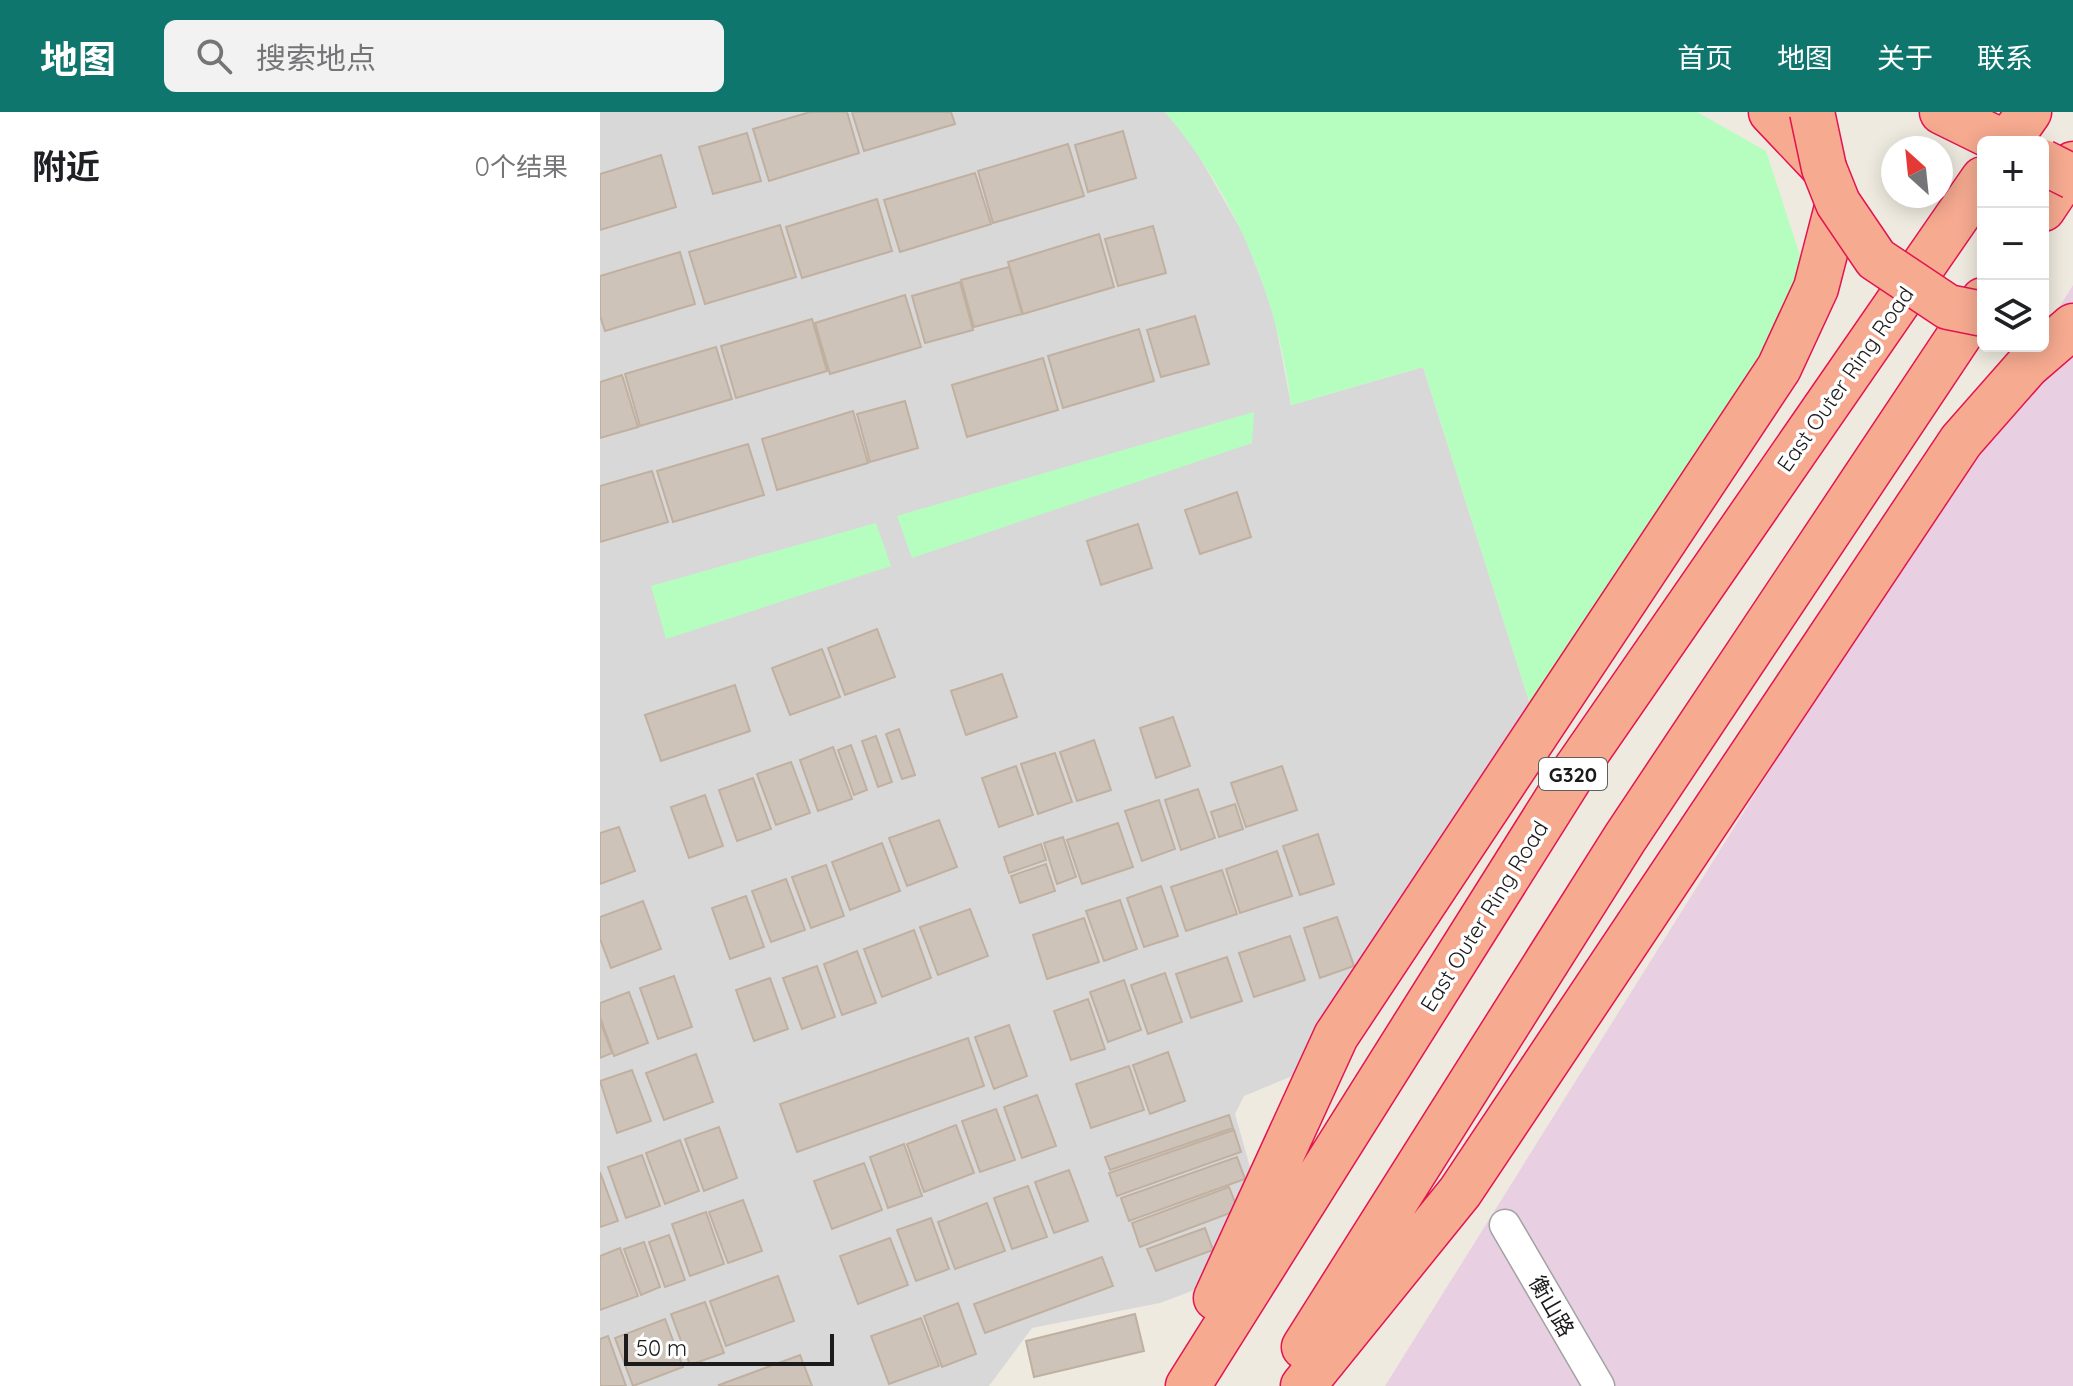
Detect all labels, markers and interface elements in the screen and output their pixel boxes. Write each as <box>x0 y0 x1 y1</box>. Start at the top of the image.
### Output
search box <box>164 20 724 92</box>
icon: search <box>192 34 236 78</box>
text: 地图 <box>40 35 116 83</box>
text: 搜索地点 <box>256 39 376 77</box>
text: 首页 <box>1677 40 1733 75</box>
text: 地图 <box>1777 40 1833 75</box>
text: 关于 <box>1877 40 1933 75</box>
text: 联系 <box>1977 40 2033 75</box>
north arrow <box>1881 136 1953 208</box>
map controls <box>1977 136 2049 352</box>
button: + <box>1977 136 2049 208</box>
text: 附近 <box>32 145 100 188</box>
text: 0个结果 <box>475 150 568 183</box>
button: − <box>1977 208 2049 280</box>
button: layers <box>1977 280 2049 352</box>
street label: East Outer Ring Road <box>1771 281 1919 477</box>
road number: G320 <box>1539 758 1607 790</box>
street label: East Outer Ring Road <box>1414 815 1554 1017</box>
street label: 衡山路 <box>1523 1270 1581 1342</box>
scale bar <box>624 1330 834 1366</box>
text: 50 m <box>636 1334 687 1362</box>

